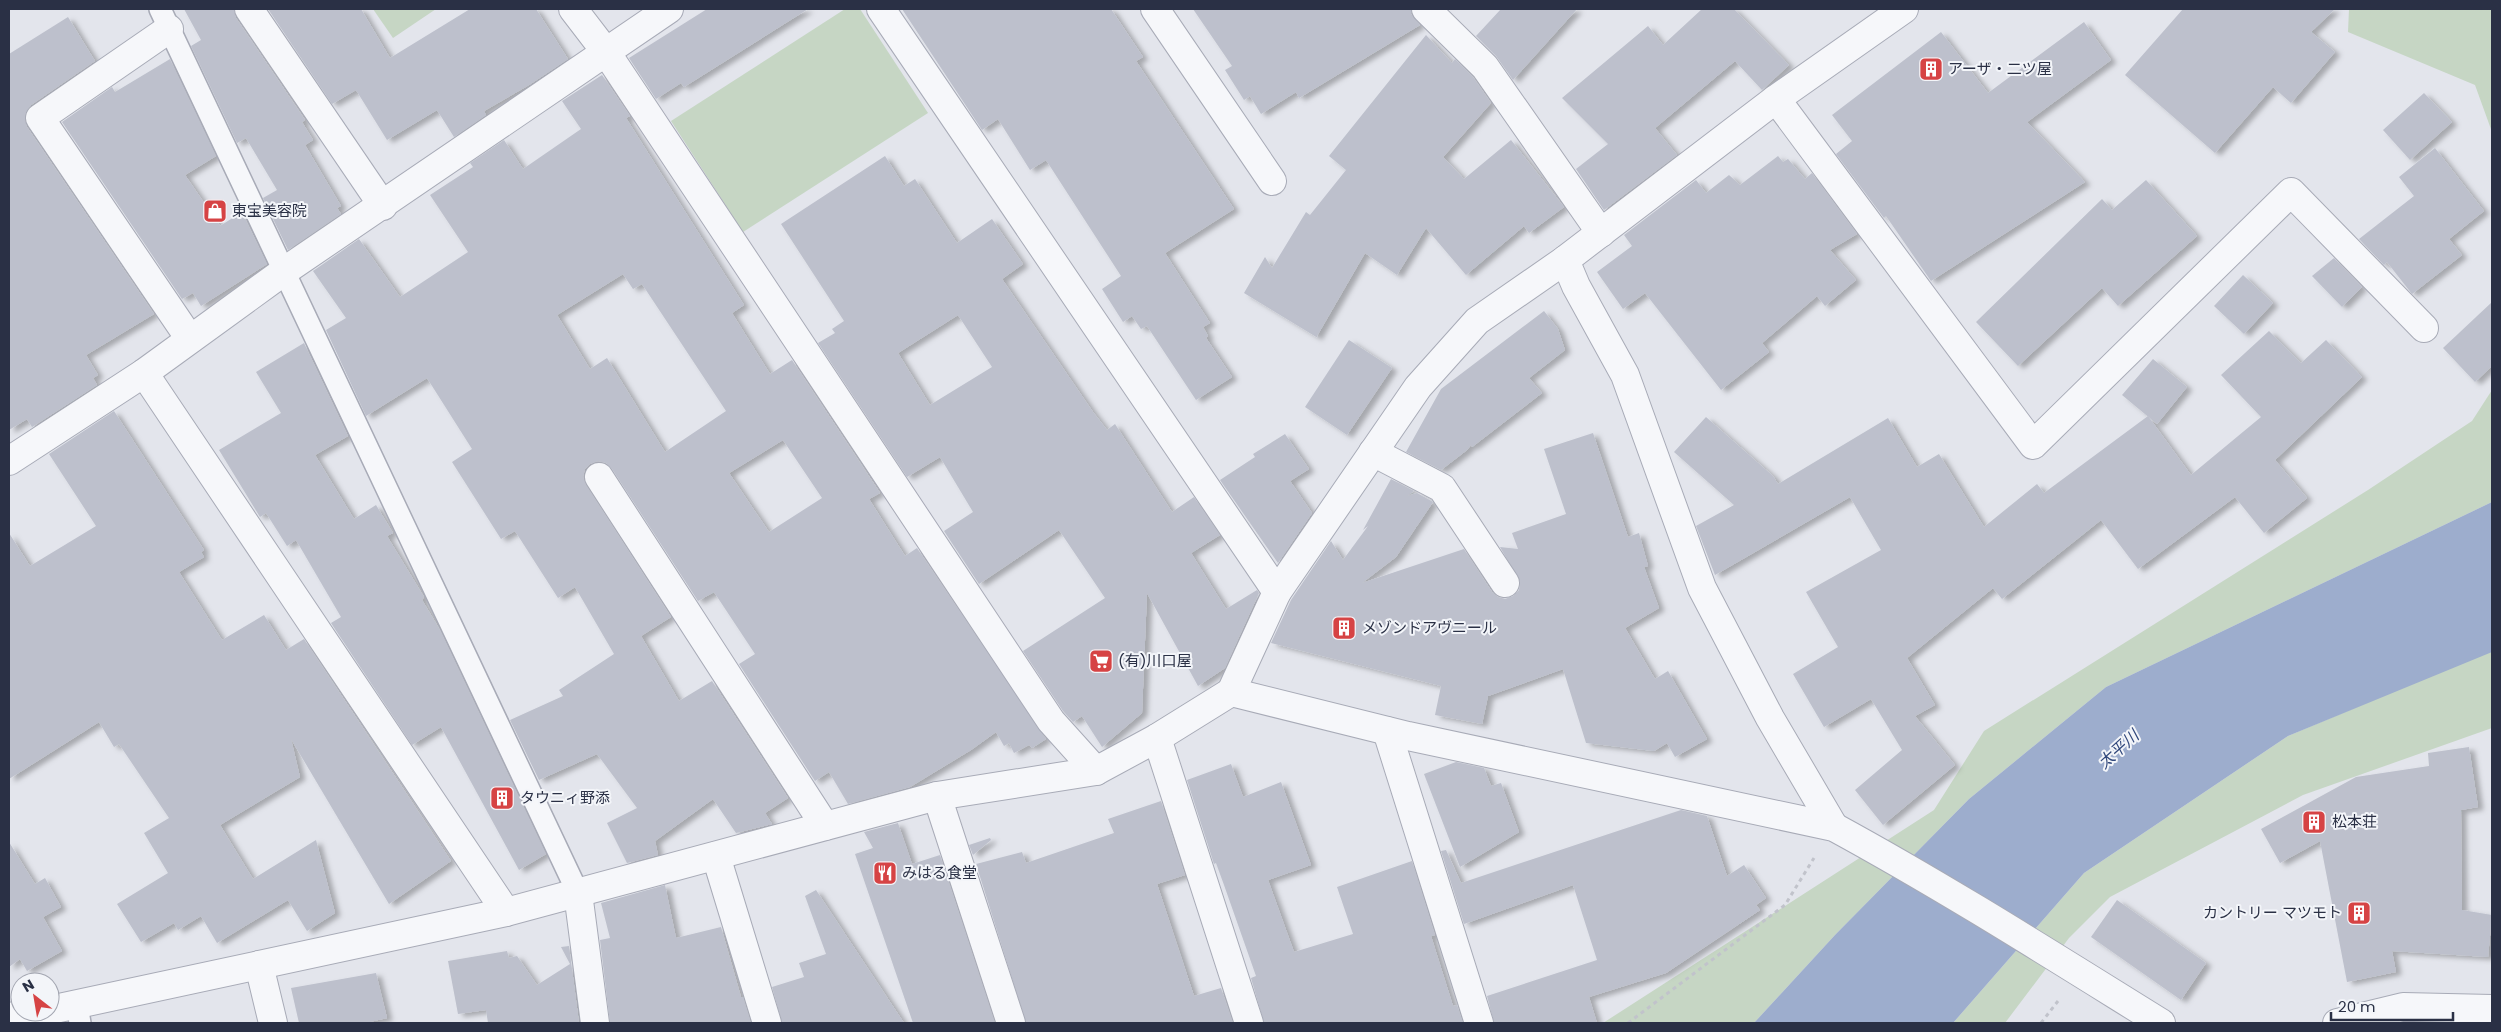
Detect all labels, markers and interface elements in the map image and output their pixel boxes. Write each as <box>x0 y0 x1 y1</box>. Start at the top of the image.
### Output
building icon: アーザ・二ツ屋 <box>1918 56 1944 82</box>
place label: アーザ・二ツ屋 <box>1948 58 2052 79</box>
shop icon: 東宝美容院 <box>202 198 228 224</box>
place label: 東宝美容院 <box>232 200 307 221</box>
building icon: メゾンドアヴニール <box>1331 615 1357 641</box>
place label: メゾンドアヴニール <box>1362 617 1497 638</box>
supermarket icon: (有)川口屋 <box>1088 648 1114 674</box>
place label: (有)川口屋 <box>1118 650 1192 671</box>
water label: 太平川 <box>2093 723 2145 774</box>
building icon: タウニィ野添 <box>489 785 515 811</box>
place label: タウニィ野添 <box>520 787 610 808</box>
building icon: 松本荘 <box>2301 809 2327 835</box>
place label: 松本荘 <box>2332 811 2377 832</box>
restaurant icon: みはる食堂 <box>872 860 898 886</box>
place label: みはる食堂 <box>902 862 977 883</box>
building icon: カントリー マツモト <box>2346 900 2372 926</box>
place label: カントリー マツモト <box>2203 902 2342 923</box>
north arrow <box>10 972 60 1022</box>
text: N <box>19 975 38 997</box>
scale bar <box>2331 990 2454 1022</box>
text: 20 m <box>2338 996 2376 1017</box>

